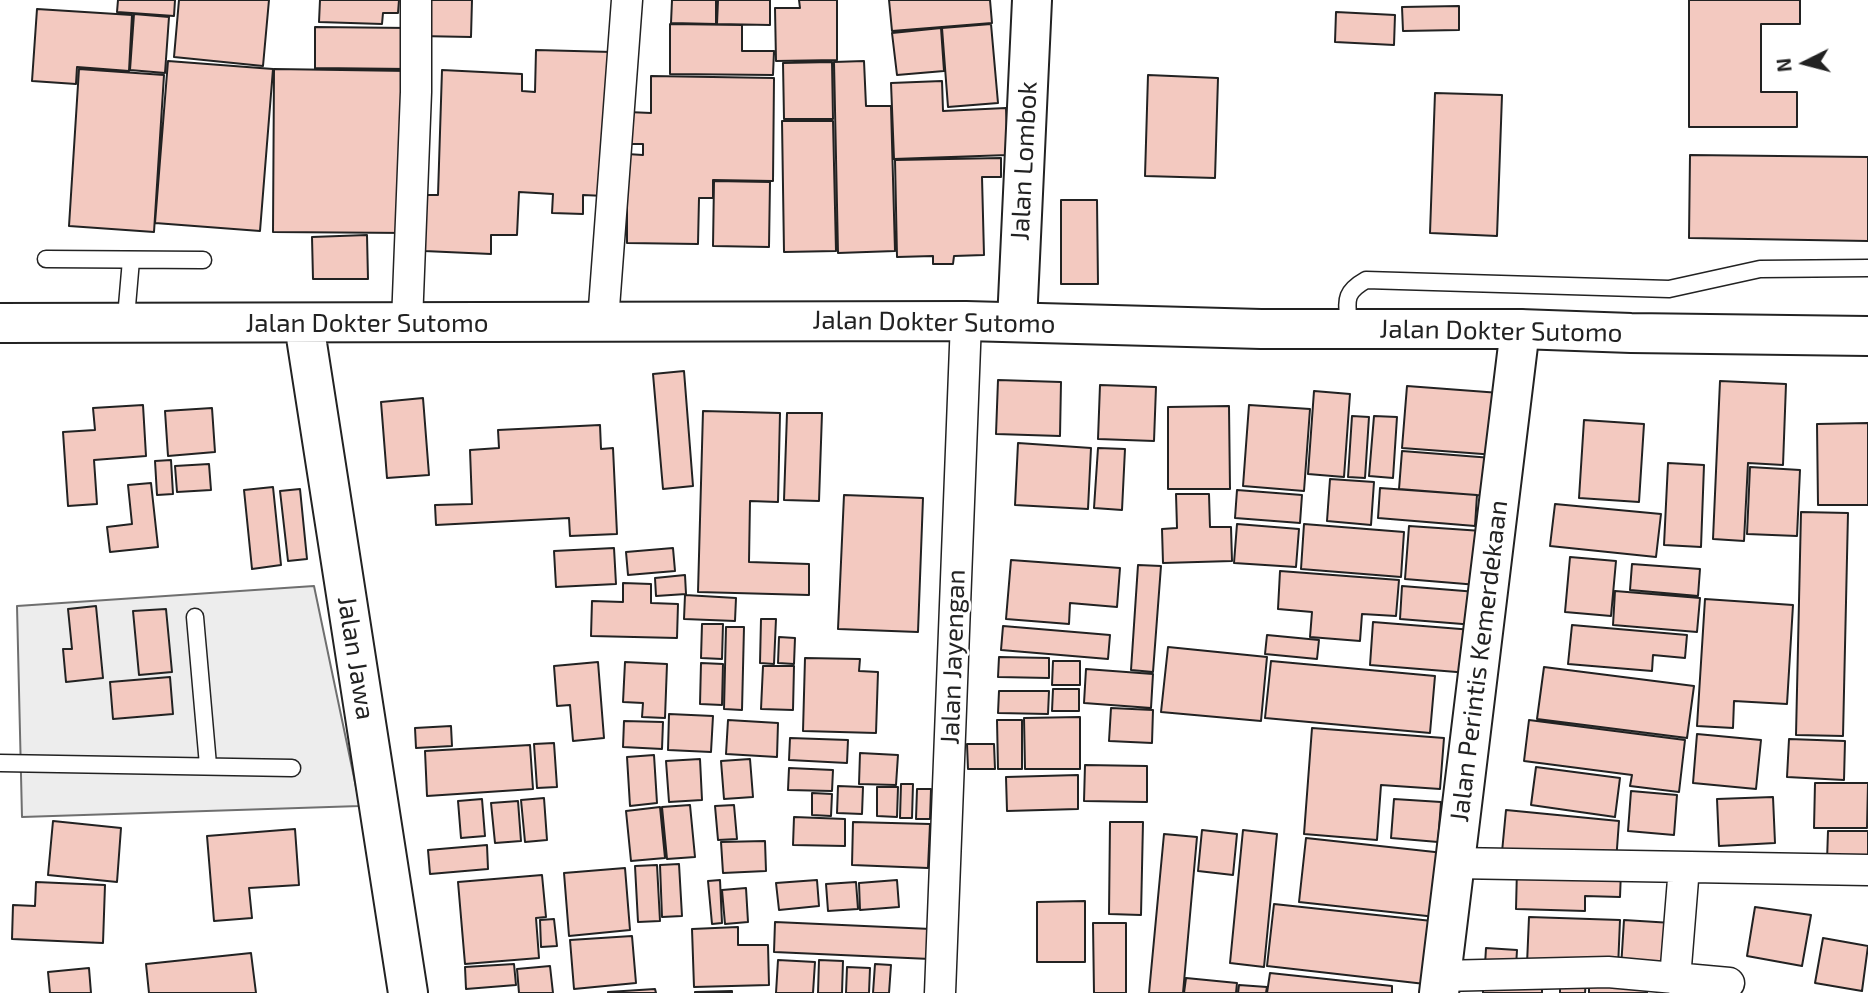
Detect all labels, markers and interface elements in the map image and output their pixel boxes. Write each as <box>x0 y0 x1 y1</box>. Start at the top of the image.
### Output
north arrow <box>1770 28 1840 98</box>
text: N <box>1771 57 1796 73</box>
street label: Jalan Lombok <box>1004 80 1044 242</box>
street label: Jalan Dokter Sutomo <box>812 304 1056 340</box>
street label: Jalan Dokter Sutomo <box>246 307 488 339</box>
street label: Jalan Dokter Sutomo <box>1379 313 1623 349</box>
street label: Jalan Perintis Kemerdekaan <box>1444 498 1514 824</box>
street label: Jalan Jayengan <box>934 569 972 745</box>
street label: Jalan Jawa <box>331 594 381 722</box>

